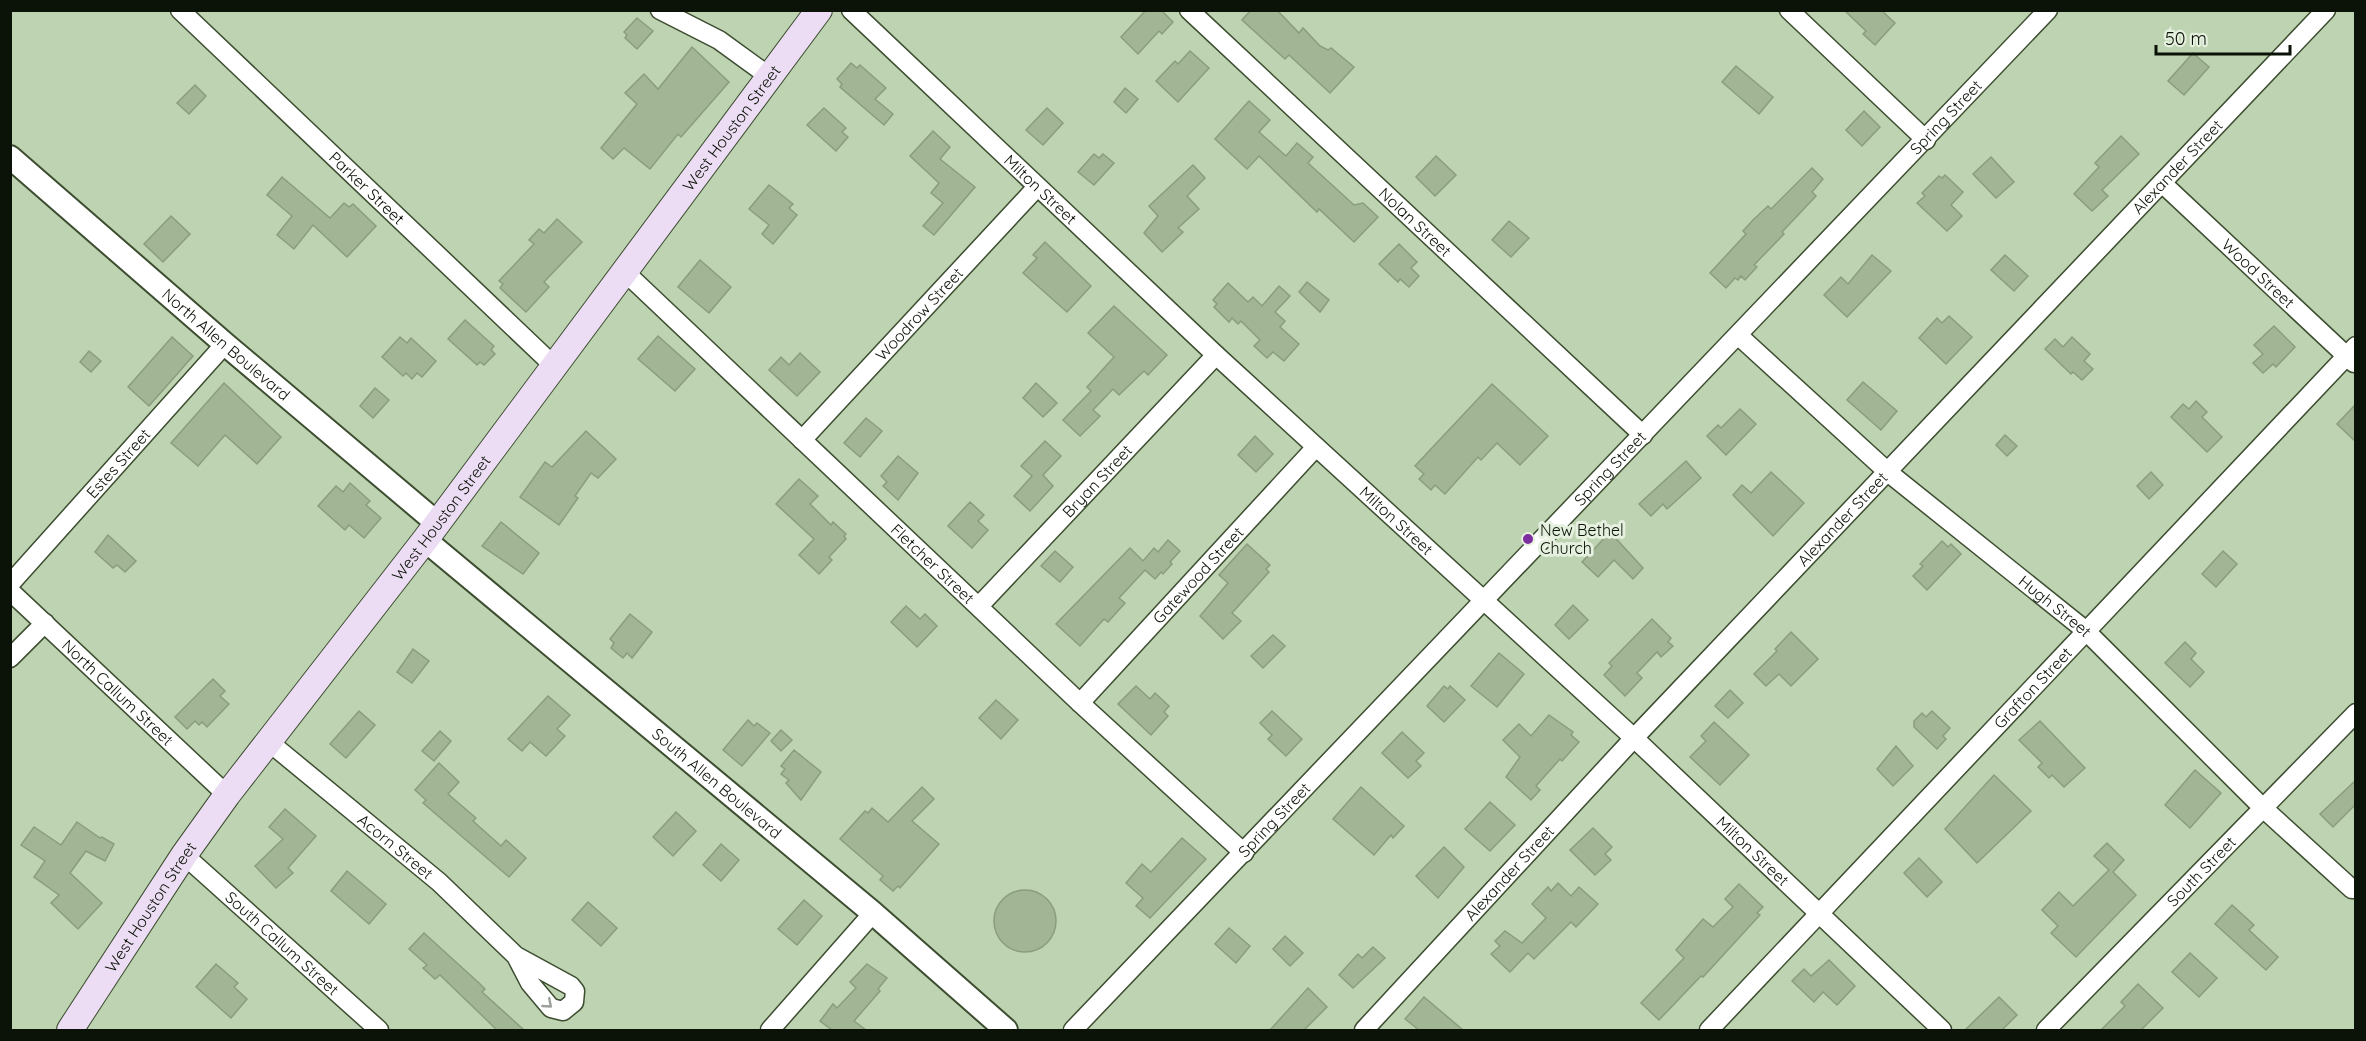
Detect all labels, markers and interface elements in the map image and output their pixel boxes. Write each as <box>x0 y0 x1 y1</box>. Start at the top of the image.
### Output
scale bar <box>2156 18 2290 56</box>
text: 50 m <box>2165 27 2207 50</box>
street label: West Houston Street <box>678 61 785 195</box>
street label: Spring Street <box>1905 76 1986 159</box>
street label: Alexander Street <box>2128 115 2227 218</box>
street label: Parker Street <box>325 147 409 229</box>
street label: Milton Street <box>1000 150 1081 228</box>
street label: Nolan Street <box>1375 183 1456 261</box>
street label: Wood Street <box>2218 234 2299 312</box>
street label: Woodrow Street <box>871 263 967 365</box>
street label: North Allen Boulevard <box>158 284 294 405</box>
street label: Estes Street <box>82 424 154 502</box>
street label: Spring Street <box>1570 427 1650 510</box>
street label: Bryan Street <box>1058 440 1136 522</box>
street label: West Houston Street <box>387 451 495 584</box>
street label: Alexander Street <box>1793 468 1892 570</box>
street label: Milton Street <box>1356 482 1437 559</box>
street label: Fletcher Street <box>887 519 979 608</box>
place label: New Bethel Church <box>1540 520 1624 558</box>
street label: Gatewood Street <box>1148 522 1248 628</box>
marker: New Bethel Church <box>1521 532 1535 546</box>
street label: Hugh Street <box>2015 571 2096 641</box>
street label: North Callum Street <box>58 635 178 750</box>
street label: Grafton Street <box>1989 643 2076 733</box>
street label: South Allen Boulevard <box>648 724 786 843</box>
street label: Spring Street <box>1234 778 1314 861</box>
street label: Acorn Street <box>354 809 437 883</box>
street label: Milton Street <box>1712 812 1793 890</box>
street label: Alexander Street <box>1460 821 1558 925</box>
street label: South Street <box>2162 832 2240 911</box>
street label: West Houston Street <box>100 838 200 976</box>
street label: South Callum Street <box>221 887 343 999</box>
one-way arrow <box>541 997 552 1008</box>

